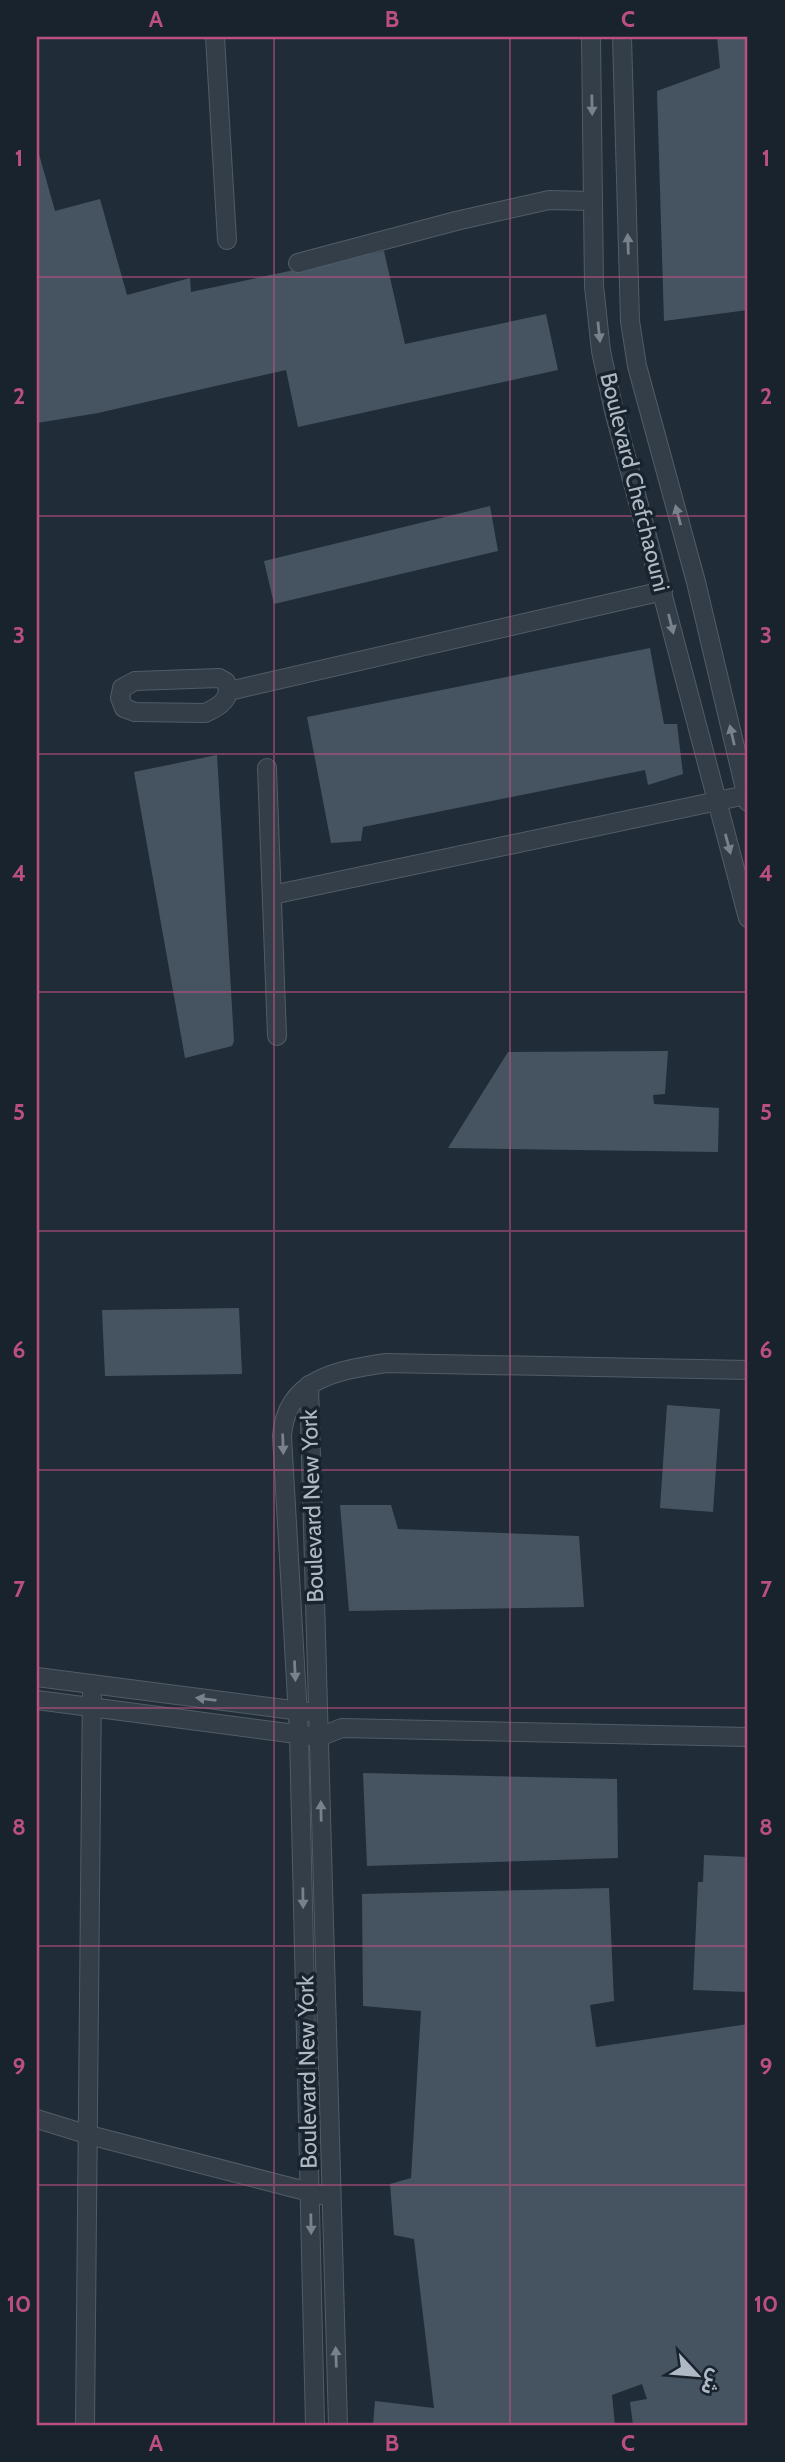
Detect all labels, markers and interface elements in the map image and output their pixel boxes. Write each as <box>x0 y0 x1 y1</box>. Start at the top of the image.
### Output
text: A <box>149 5 164 33</box>
text: B <box>385 5 399 33</box>
text: C <box>621 5 635 33</box>
one-way arrow <box>587 94 598 116</box>
text: 1 <box>15 144 23 172</box>
text: 1 <box>762 144 770 172</box>
one-way arrow <box>622 233 634 255</box>
one-way arrow <box>594 321 605 343</box>
street label: Boulevard Chefchaouni <box>594 370 676 594</box>
text: 2 <box>13 382 25 410</box>
text: 2 <box>760 382 772 410</box>
one-way arrow <box>672 504 682 525</box>
one-way arrow <box>666 613 677 635</box>
text: 3 <box>13 621 25 649</box>
text: 3 <box>760 621 772 649</box>
one-way arrow <box>727 724 738 746</box>
one-way arrow <box>724 834 734 855</box>
text: 4 <box>12 859 26 887</box>
text: 4 <box>759 859 773 887</box>
text: 5 <box>13 1098 25 1126</box>
text: 5 <box>760 1098 772 1126</box>
text: 6 <box>13 1336 25 1364</box>
text: 6 <box>760 1336 772 1364</box>
street label: Boulevard New York <box>295 1408 329 1603</box>
one-way arrow <box>277 1433 288 1455</box>
text: 7 <box>13 1575 25 1603</box>
text: 7 <box>760 1575 772 1603</box>
one-way arrow <box>290 1660 301 1682</box>
one-way arrow <box>194 1693 216 1704</box>
one-way arrow <box>315 1800 327 1822</box>
text: 8 <box>12 1813 26 1841</box>
text: 8 <box>759 1813 773 1841</box>
one-way arrow <box>297 1887 309 1909</box>
street label: Boulevard New York <box>291 1974 323 2169</box>
text: 9 <box>13 2052 25 2080</box>
text: 9 <box>760 2052 772 2080</box>
one-way arrow <box>305 2213 317 2235</box>
text: 10 <box>7 2290 31 2318</box>
text: 10 <box>754 2290 778 2318</box>
north arrow <box>662 2340 732 2410</box>
one-way arrow <box>330 2346 341 2368</box>
text: ش <box>696 2365 728 2399</box>
text: A <box>149 2429 164 2457</box>
text: B <box>385 2429 399 2457</box>
text: C <box>621 2429 635 2457</box>

